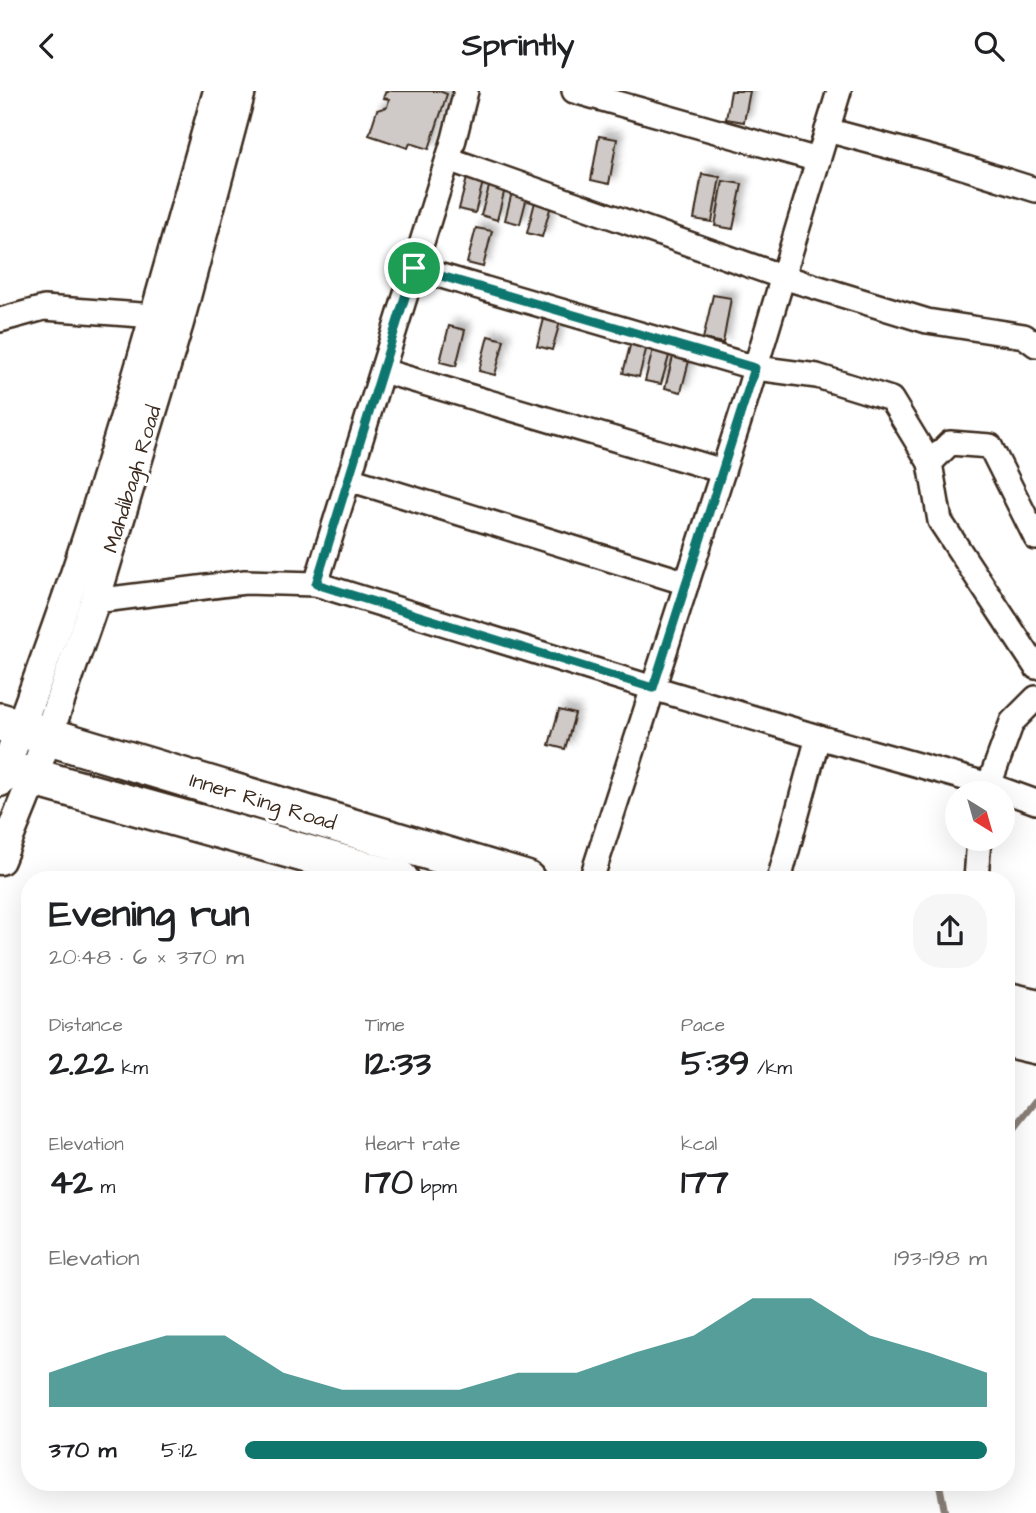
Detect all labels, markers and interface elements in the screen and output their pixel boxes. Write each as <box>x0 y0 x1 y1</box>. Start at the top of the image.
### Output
text: Sprintly <box>462 23 574 68</box>
icon: back <box>28 27 66 65</box>
icon: search <box>970 27 1008 65</box>
pin <box>384 238 444 298</box>
icon: arrive <box>395 249 433 287</box>
street label: Mahdibagh Road <box>96 402 171 557</box>
street label: Inner Ring Road <box>186 765 340 839</box>
north arrow <box>945 781 1015 851</box>
map controls <box>945 781 1015 851</box>
text: Evening run <box>49 889 250 941</box>
button: share <box>913 894 987 968</box>
text: 20:48 · 6 × 370 m <box>49 941 244 973</box>
text: Distance <box>49 1012 123 1039</box>
text: Time <box>365 1012 405 1039</box>
text: Pace <box>681 1012 725 1039</box>
text: 2.22 <box>49 1039 114 1088</box>
text: 12:33 <box>365 1039 431 1088</box>
text: 5:39 <box>681 1039 749 1088</box>
text: km <box>114 1055 148 1082</box>
text: /km <box>749 1055 792 1082</box>
text: Elevation <box>49 1131 124 1158</box>
text: Heart rate <box>365 1131 460 1158</box>
text: kcal <box>681 1131 717 1158</box>
text: 42 <box>49 1158 93 1207</box>
text: 170 <box>365 1158 413 1207</box>
text: 177 <box>681 1158 729 1207</box>
text: m <box>93 1174 115 1201</box>
text: bpm <box>413 1174 457 1201</box>
text: Elevation <box>49 1242 140 1274</box>
text: 193–198 m <box>894 1242 987 1274</box>
text: 370 m <box>49 1434 116 1466</box>
text: 5:12 <box>161 1434 197 1466</box>

